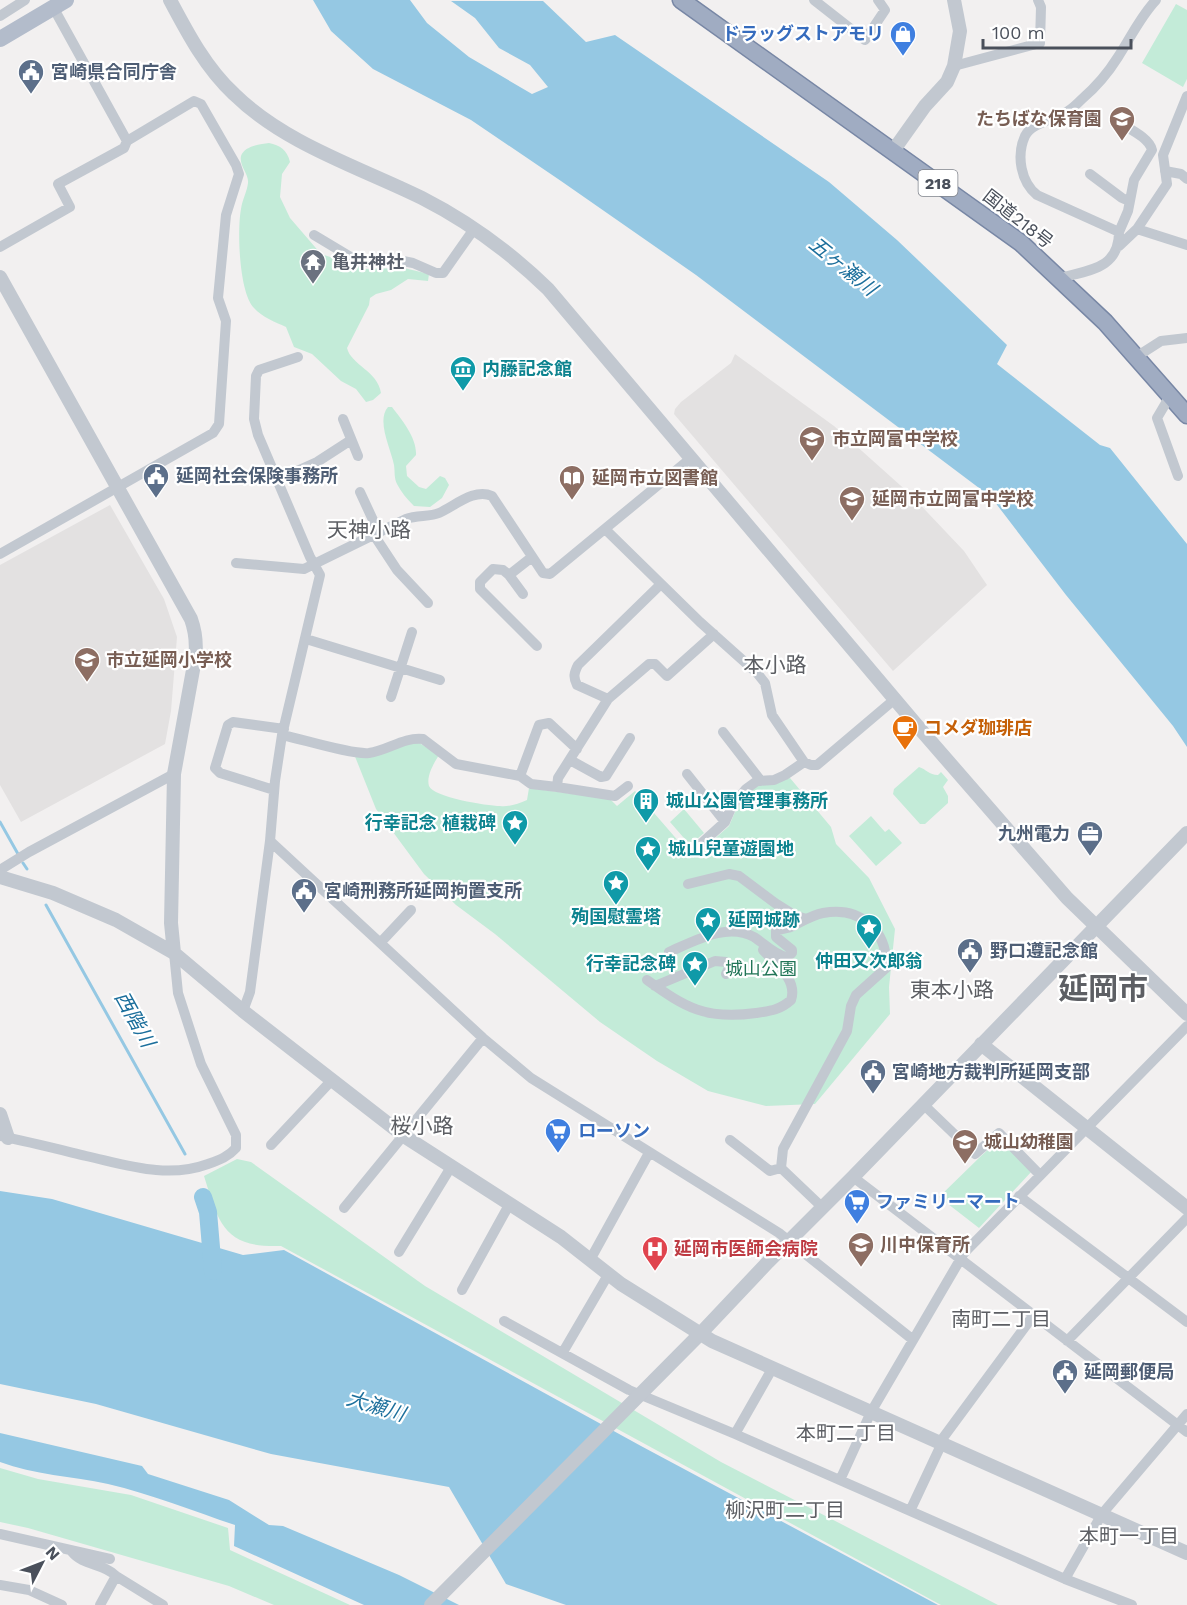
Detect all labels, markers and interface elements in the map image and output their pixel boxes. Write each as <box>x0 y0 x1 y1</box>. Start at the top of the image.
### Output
scale bar <box>983 12 1132 50</box>
shop icon: ドラッグストアモリ <box>888 19 918 57</box>
text: 100 m <box>992 22 1045 43</box>
place label: ドラッグストアモリ <box>722 23 884 44</box>
public building icon: 宮崎県合同庁舎 <box>16 57 46 95</box>
place label: 宮崎県合同庁舎 <box>51 61 177 82</box>
school or university icon: たちばな保育園 <box>1107 104 1137 142</box>
place label: たちばな保育園 <box>976 108 1102 129</box>
road number: 218 <box>918 170 958 196</box>
street label: 国道218号 <box>979 185 1057 252</box>
water label: 五ヶ瀬川 <box>804 232 883 302</box>
temple icon: 亀井神社 <box>298 247 328 285</box>
place label: 亀井神社 <box>332 251 404 272</box>
museum icon: 内藤記念館 <box>448 354 478 392</box>
place label: 内藤記念館 <box>482 358 572 379</box>
school or university icon: 市立岡富中学校 <box>797 424 827 462</box>
place label: 市立岡富中学校 <box>832 428 958 449</box>
public building icon: 延岡社会保険事務所 <box>141 461 171 499</box>
library icon: 延岡市立図書館 <box>557 463 587 501</box>
place label: 延岡社会保険事務所 <box>176 465 338 486</box>
place label: 延岡市立図書館 <box>592 467 718 488</box>
school or university icon: 延岡市立岡富中学校 <box>837 484 867 522</box>
place label: 延岡市立岡富中学校 <box>872 488 1034 509</box>
district label: 天神小路 <box>327 517 411 542</box>
school or university icon: 市立延岡小学校 <box>72 645 102 683</box>
place label: 市立延岡小学校 <box>106 649 232 670</box>
district label: 本小路 <box>744 652 807 677</box>
cafe icon: コメダ珈琲店 <box>890 713 920 751</box>
place label: コメダ珈琲店 <box>924 717 1032 738</box>
building icon: 城山公園管理事務所 <box>631 786 661 824</box>
place label: 城山公園管理事務所 <box>666 790 828 811</box>
place icon: 行幸記念 植栽碑 <box>500 808 530 846</box>
place label: 行幸記念 植栽碑 <box>365 812 496 833</box>
office icon: 九州電力 <box>1075 819 1105 857</box>
place label: 九州電力 <box>998 823 1070 844</box>
place icon: 城山兒童遊園地 <box>633 834 663 872</box>
place label: 城山兒童遊園地 <box>668 838 794 859</box>
place icon: 殉国慰霊塔 <box>601 868 631 906</box>
public building icon: 宮崎刑務所延岡拘置支所 <box>289 876 319 914</box>
place label: 宮崎刑務所延岡拘置支所 <box>324 880 522 901</box>
place icon: 延岡城跡 <box>693 905 723 943</box>
place label: 殉国慰霊塔 <box>571 906 661 927</box>
place label: 延岡城跡 <box>728 909 800 930</box>
place icon: 仲田又次郎翁 <box>854 912 884 950</box>
public building icon: 野口遵記念館 <box>955 936 985 974</box>
place label: 野口遵記念館 <box>990 940 1098 961</box>
place icon: 行幸記念碑 <box>680 949 710 987</box>
place label: 仲田又次郎翁 <box>815 950 923 971</box>
place label: 行幸記念碑 <box>586 953 676 974</box>
park label: 城山公園 <box>725 958 797 979</box>
district label: 延岡市 <box>1058 971 1148 1006</box>
district label: 東本小路 <box>910 977 994 1002</box>
water label: 西階川 <box>110 987 161 1053</box>
public building icon: 宮崎地方裁判所延岡支部 <box>858 1057 888 1095</box>
place label: 宮崎地方裁判所延岡支部 <box>892 1061 1090 1082</box>
district label: 桜小路 <box>391 1113 454 1138</box>
supermarket icon: ローソン <box>543 1116 573 1154</box>
place label: ローソン <box>578 1120 650 1141</box>
school or university icon: 城山幼稚園 <box>950 1127 980 1165</box>
place label: 城山幼稚園 <box>984 1131 1074 1152</box>
supermarket icon: ファミリーマート <box>842 1187 872 1225</box>
place label: ファミリーマート <box>876 1191 1020 1212</box>
school or university icon: 川中保育所 <box>846 1230 876 1268</box>
hospital icon: 延岡市医師会病院 <box>640 1234 670 1272</box>
place label: 川中保育所 <box>880 1234 970 1255</box>
place label: 延岡市医師会病院 <box>674 1238 818 1259</box>
district label: 南町二丁目 <box>951 1307 1051 1331</box>
public building icon: 延岡郵便局 <box>1050 1357 1080 1395</box>
place label: 延岡郵便局 <box>1084 1361 1174 1382</box>
water label: 大瀬川 <box>344 1386 410 1427</box>
district label: 本町二丁目 <box>796 1421 896 1445</box>
district label: 柳沢町二丁目 <box>725 1498 845 1522</box>
district label: 本町一丁目 <box>1079 1524 1179 1548</box>
north arrow <box>12 1533 72 1593</box>
text: N <box>42 1543 64 1564</box>

